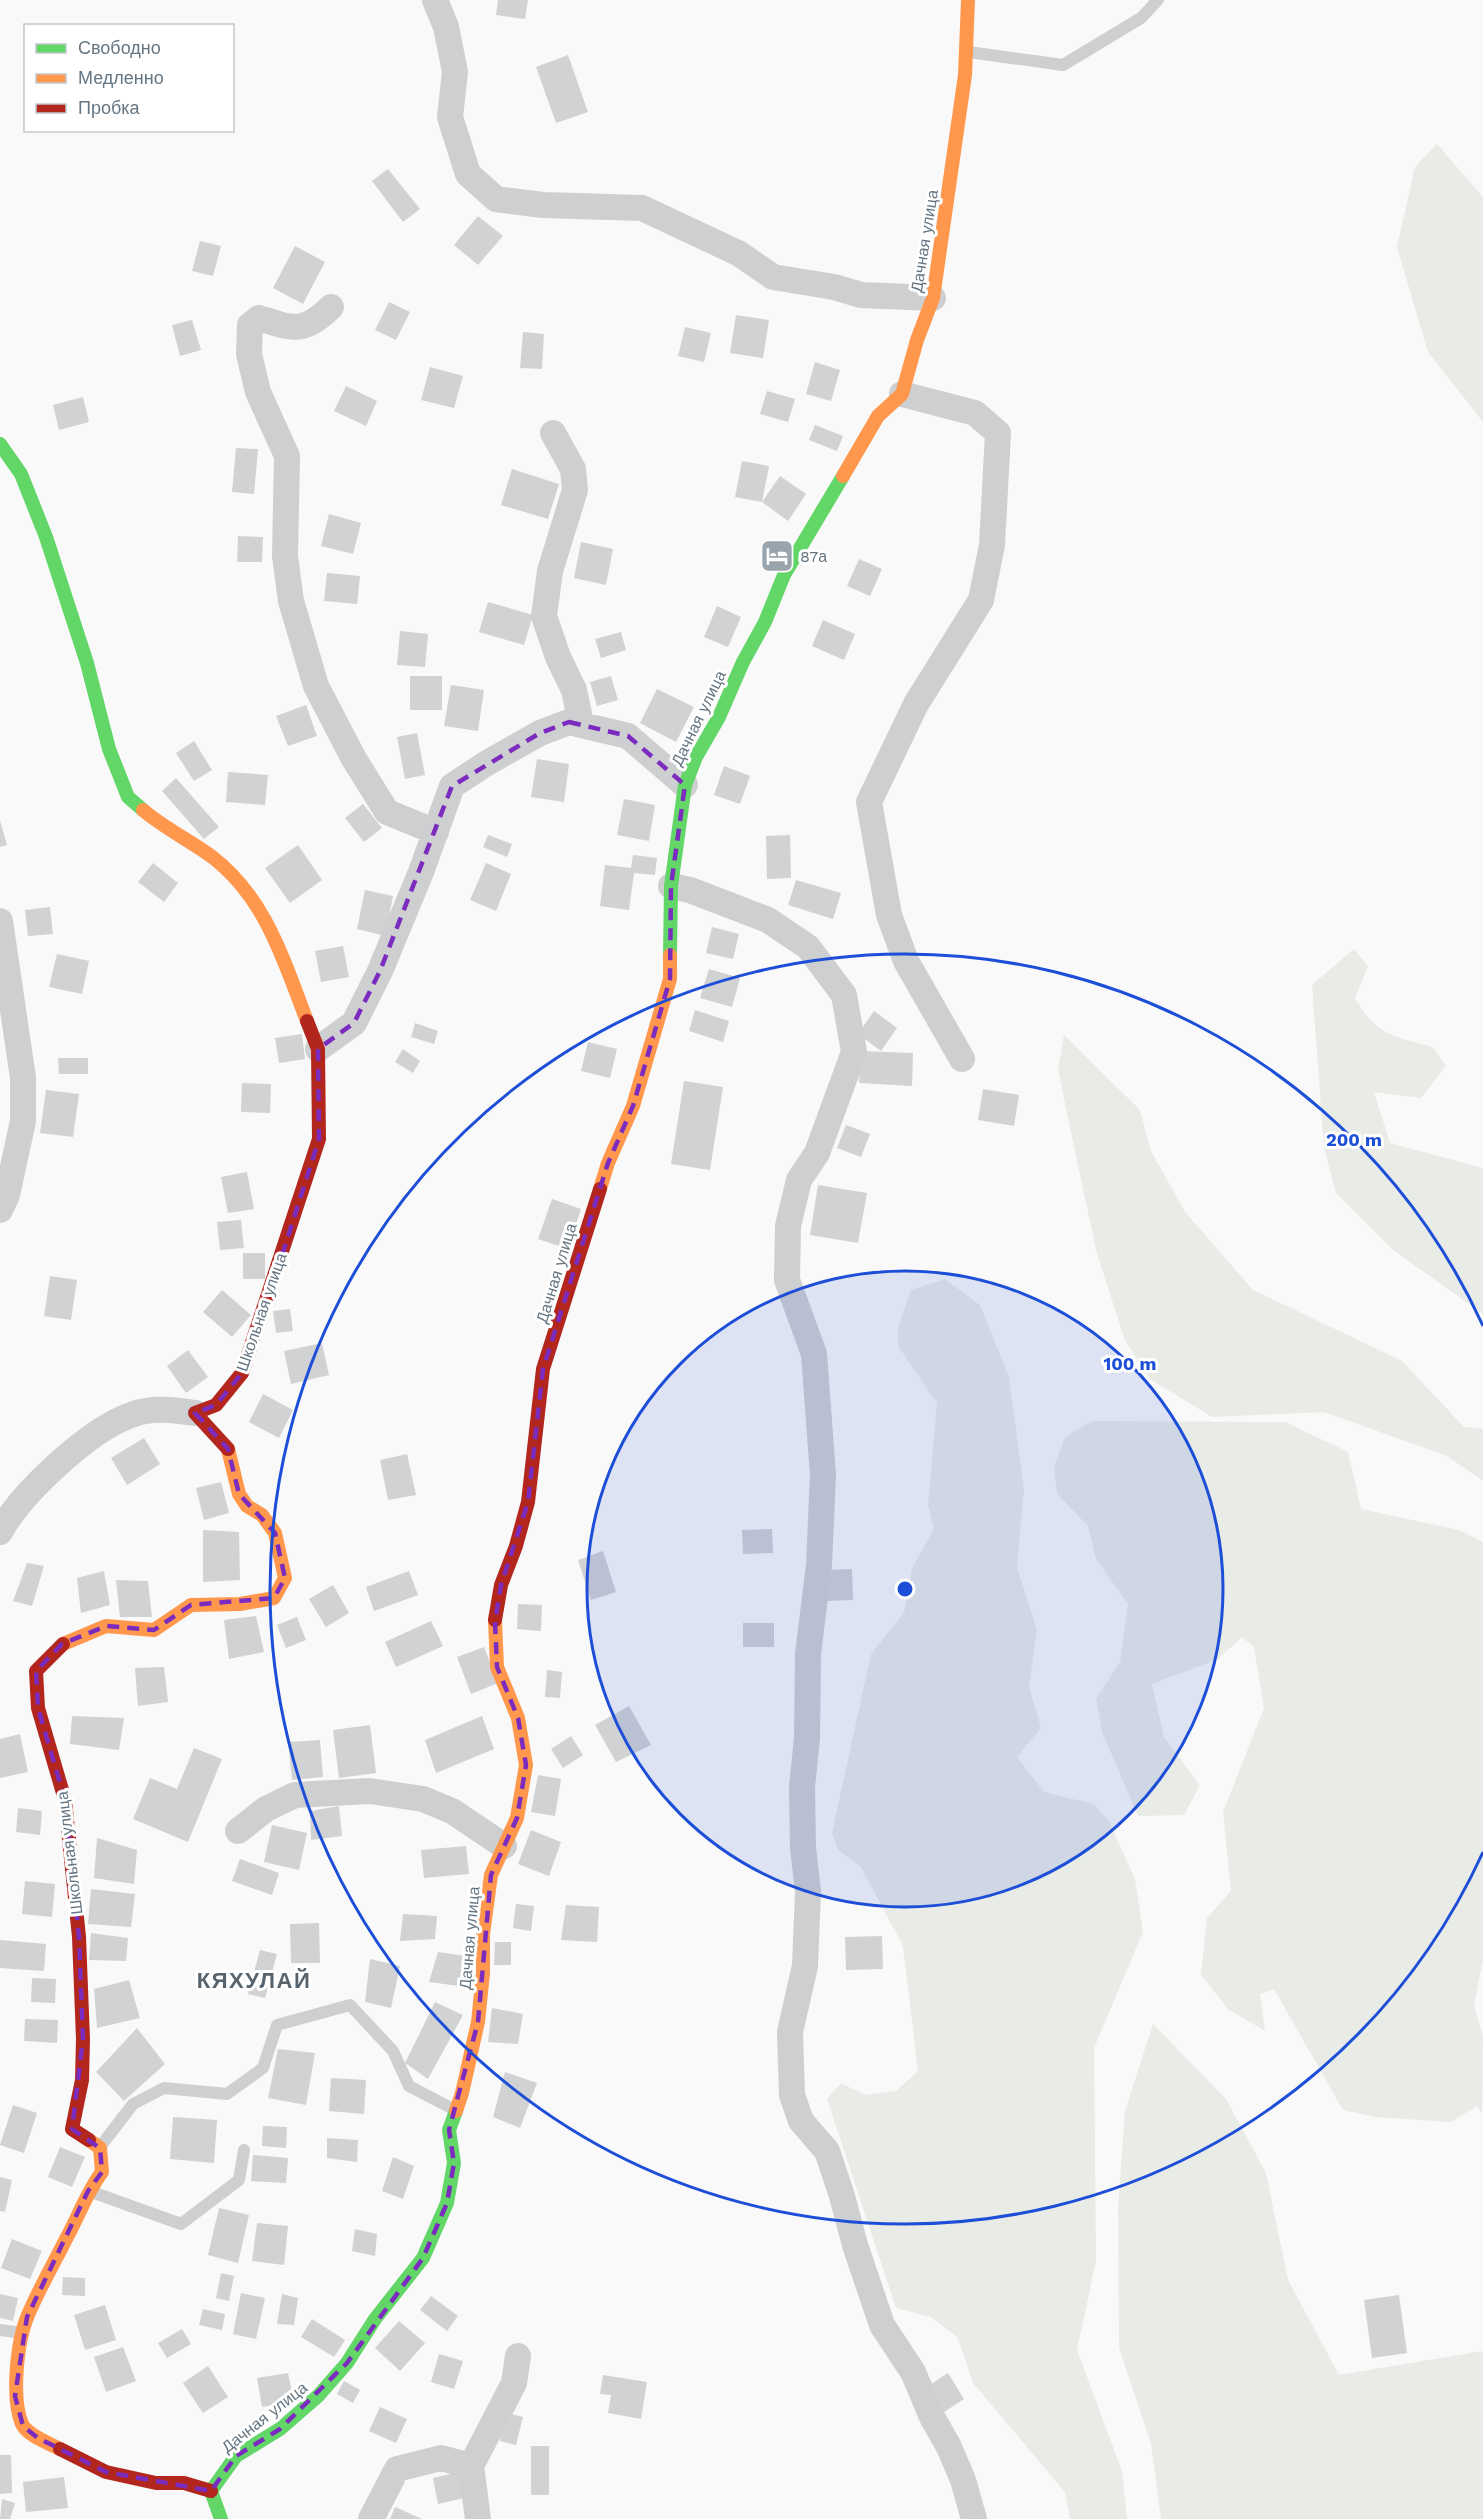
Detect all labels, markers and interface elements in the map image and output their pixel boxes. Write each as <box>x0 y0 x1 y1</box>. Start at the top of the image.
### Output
legend <box>24 24 234 132</box>
text: Свободно <box>78 37 161 58</box>
text: Медленно <box>78 67 164 88</box>
text: Пробка <box>78 97 141 118</box>
street label: Дачная улица <box>907 188 942 294</box>
hotel icon: 87а <box>759 538 795 574</box>
place label: 87а <box>800 547 827 566</box>
street label: Дачная улица <box>667 667 730 769</box>
text: 200 m <box>1326 1129 1382 1150</box>
street label: Дачная улица <box>532 1221 581 1325</box>
street label: Школьная улица <box>232 1250 291 1374</box>
text: 100 m <box>1103 1353 1157 1374</box>
centre of rings <box>895 1579 915 1599</box>
street label: Школьная улица <box>53 1790 86 1916</box>
street label: Дачная улица <box>456 1886 483 1990</box>
district label: КЯХУЛАЙ <box>197 1968 311 1993</box>
street label: Дачная улица <box>218 2378 311 2457</box>

